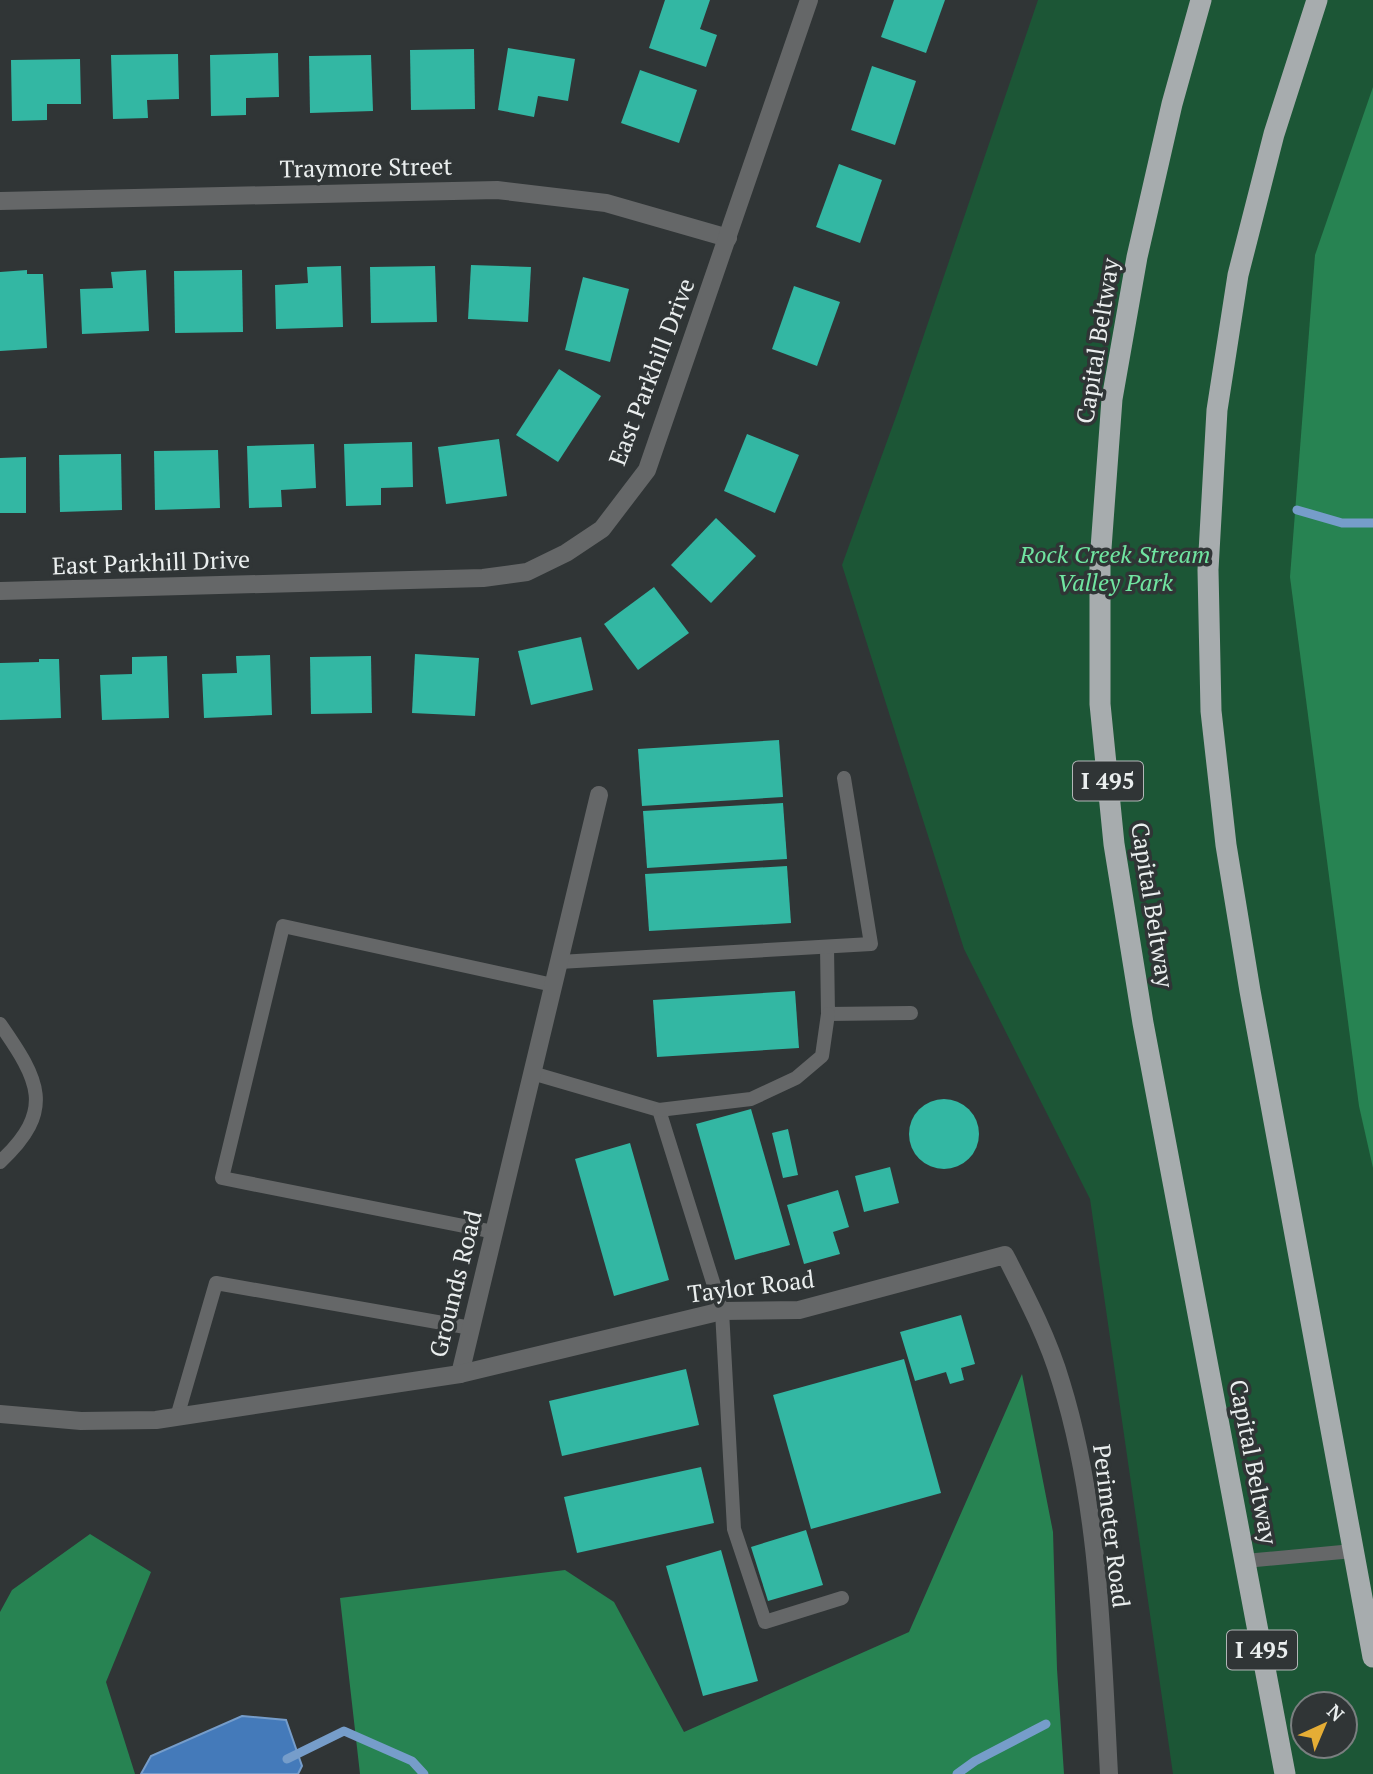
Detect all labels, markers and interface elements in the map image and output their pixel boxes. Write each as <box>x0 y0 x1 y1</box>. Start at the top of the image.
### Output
street label: Traymore Street <box>279 149 453 185</box>
street label: Capital Beltway <box>1068 255 1126 426</box>
street label: East Parkhill Drive <box>601 273 701 470</box>
park label: Rock Creek Stream Valley Park <box>1018 538 1211 598</box>
street label: East Parkhill Drive <box>51 543 250 581</box>
road number: I 495 <box>1073 762 1143 800</box>
street label: Capital Beltway <box>1124 820 1182 991</box>
street label: Grounds Road <box>421 1207 489 1360</box>
street label: Taylor Road <box>686 1262 816 1310</box>
street label: Capital Beltway <box>1222 1377 1286 1548</box>
street label: Perimeter Road <box>1086 1442 1138 1609</box>
road number: I 495 <box>1227 1630 1297 1670</box>
north arrow <box>1289 1690 1359 1760</box>
text: N <box>1322 1698 1350 1727</box>

